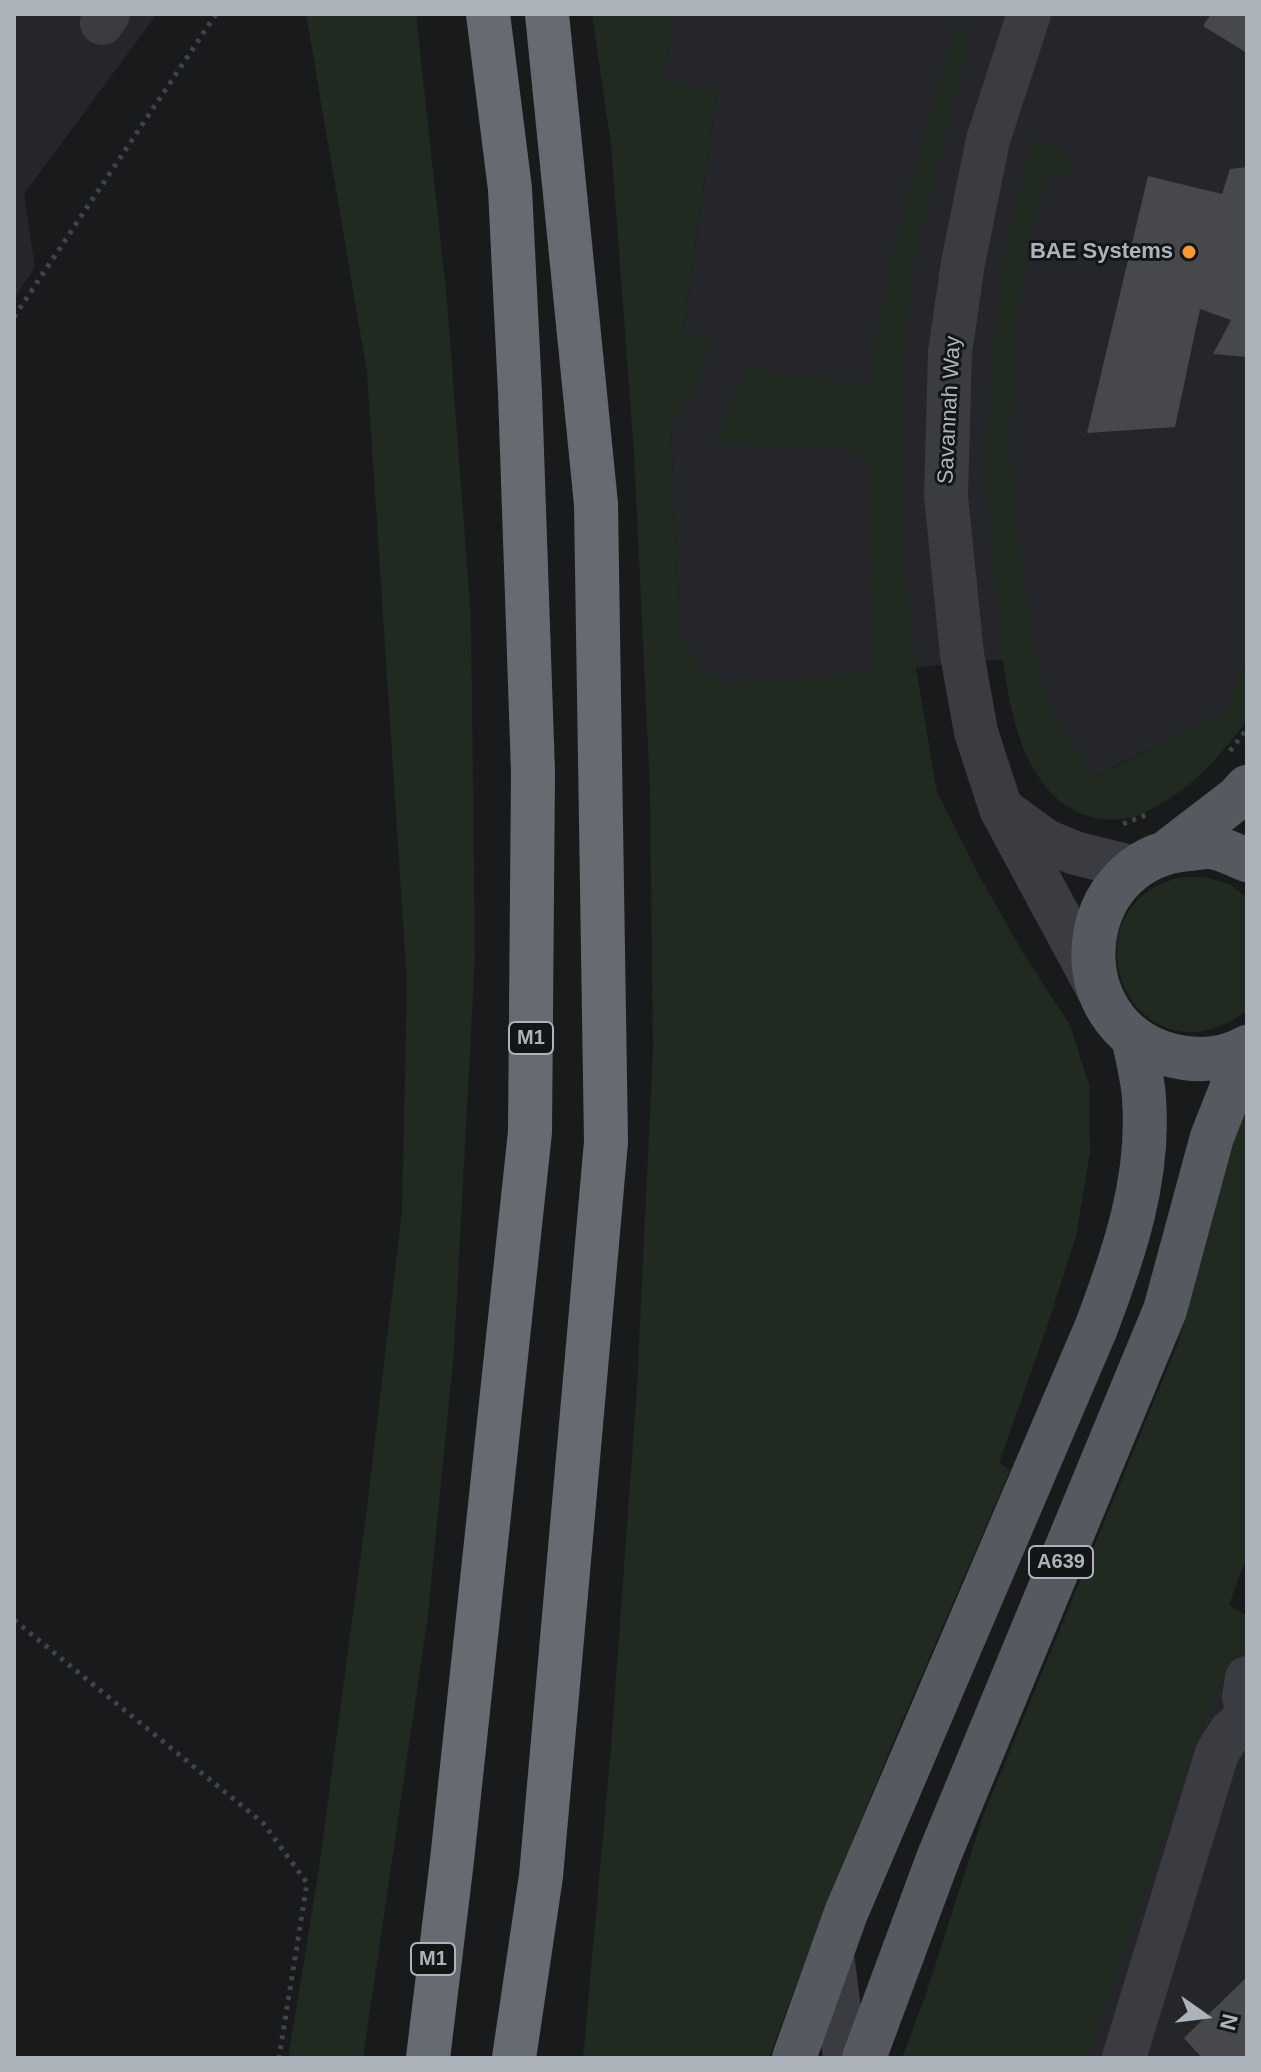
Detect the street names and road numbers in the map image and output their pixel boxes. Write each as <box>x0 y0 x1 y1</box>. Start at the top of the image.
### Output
street label: Savannah Way <box>933 335 967 485</box>
road number: M1 <box>509 1022 553 1054</box>
road number: A639 <box>1029 1546 1093 1578</box>
road number: M1 <box>411 1943 455 1975</box>

